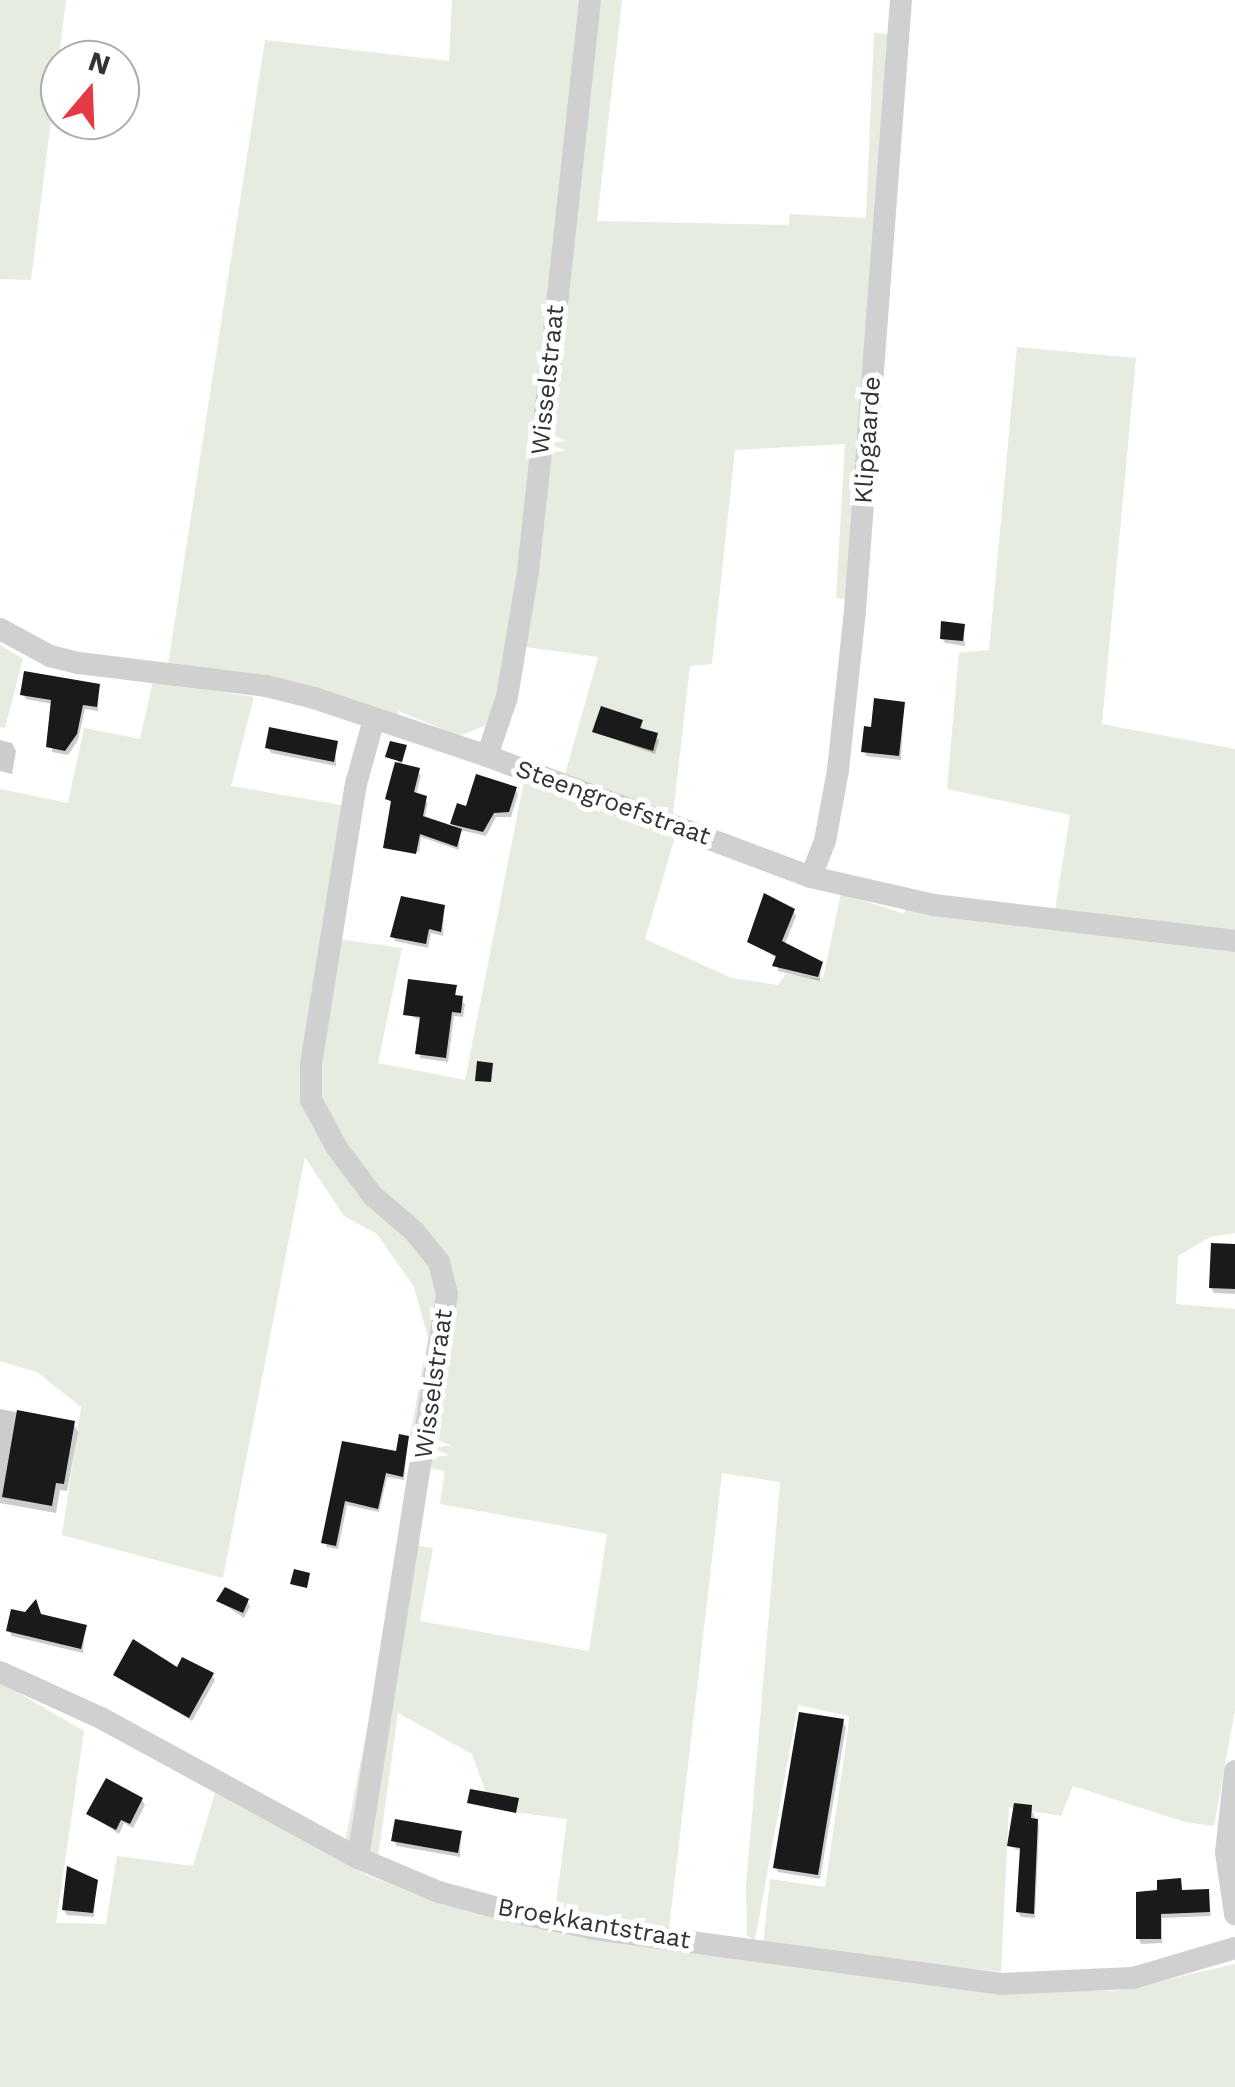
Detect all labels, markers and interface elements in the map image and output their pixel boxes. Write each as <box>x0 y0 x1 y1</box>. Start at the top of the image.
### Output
north arrow <box>40 40 140 140</box>
text: N <box>84 44 114 82</box>
street label: Wisselstraat <box>525 303 571 457</box>
street label: Klipgaarde <box>849 375 887 505</box>
street label: Steengroefstraat <box>512 754 714 852</box>
street label: Wisselstraat <box>409 1307 459 1461</box>
street label: Broekkantstraat <box>495 1892 693 1956</box>

